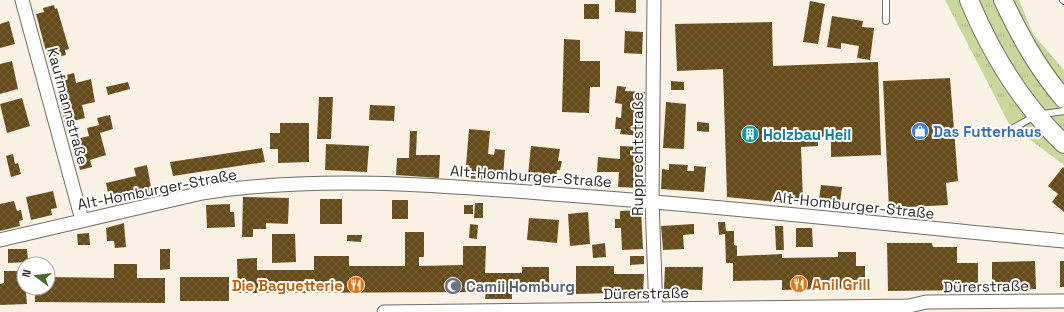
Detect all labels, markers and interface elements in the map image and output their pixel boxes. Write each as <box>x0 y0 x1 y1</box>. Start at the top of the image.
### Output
street label: Kaufmannstraße <box>43 45 93 167</box>
street label: Rupprechtstraße <box>628 92 647 216</box>
shop icon: Das Futterhaus <box>910 121 930 141</box>
place label: Das Futterhaus <box>933 122 1042 141</box>
building icon: Holzbau Heil <box>740 124 760 144</box>
place label: Holzbau Heil <box>763 125 851 144</box>
street label: Alt-Homburger-Straße <box>450 161 613 191</box>
street label: Alt-Homburger-Straße <box>76 164 238 214</box>
street label: Alt-Homburger-Straße <box>772 187 936 223</box>
north arrow <box>16 256 56 296</box>
text: N <box>19 268 34 279</box>
restaurant icon: Anil Grill <box>789 274 809 294</box>
restaurant icon: Die Baguetterie <box>346 275 366 295</box>
place label: Anil Grill <box>812 275 870 294</box>
place label: Die Baguetterie <box>232 276 343 295</box>
mosque icon: Camii Homburg <box>443 276 463 296</box>
street label: Dürerstraße <box>943 276 1029 296</box>
place label: Camii Homburg <box>466 277 575 296</box>
street label: Dürerstraße <box>603 283 689 303</box>

